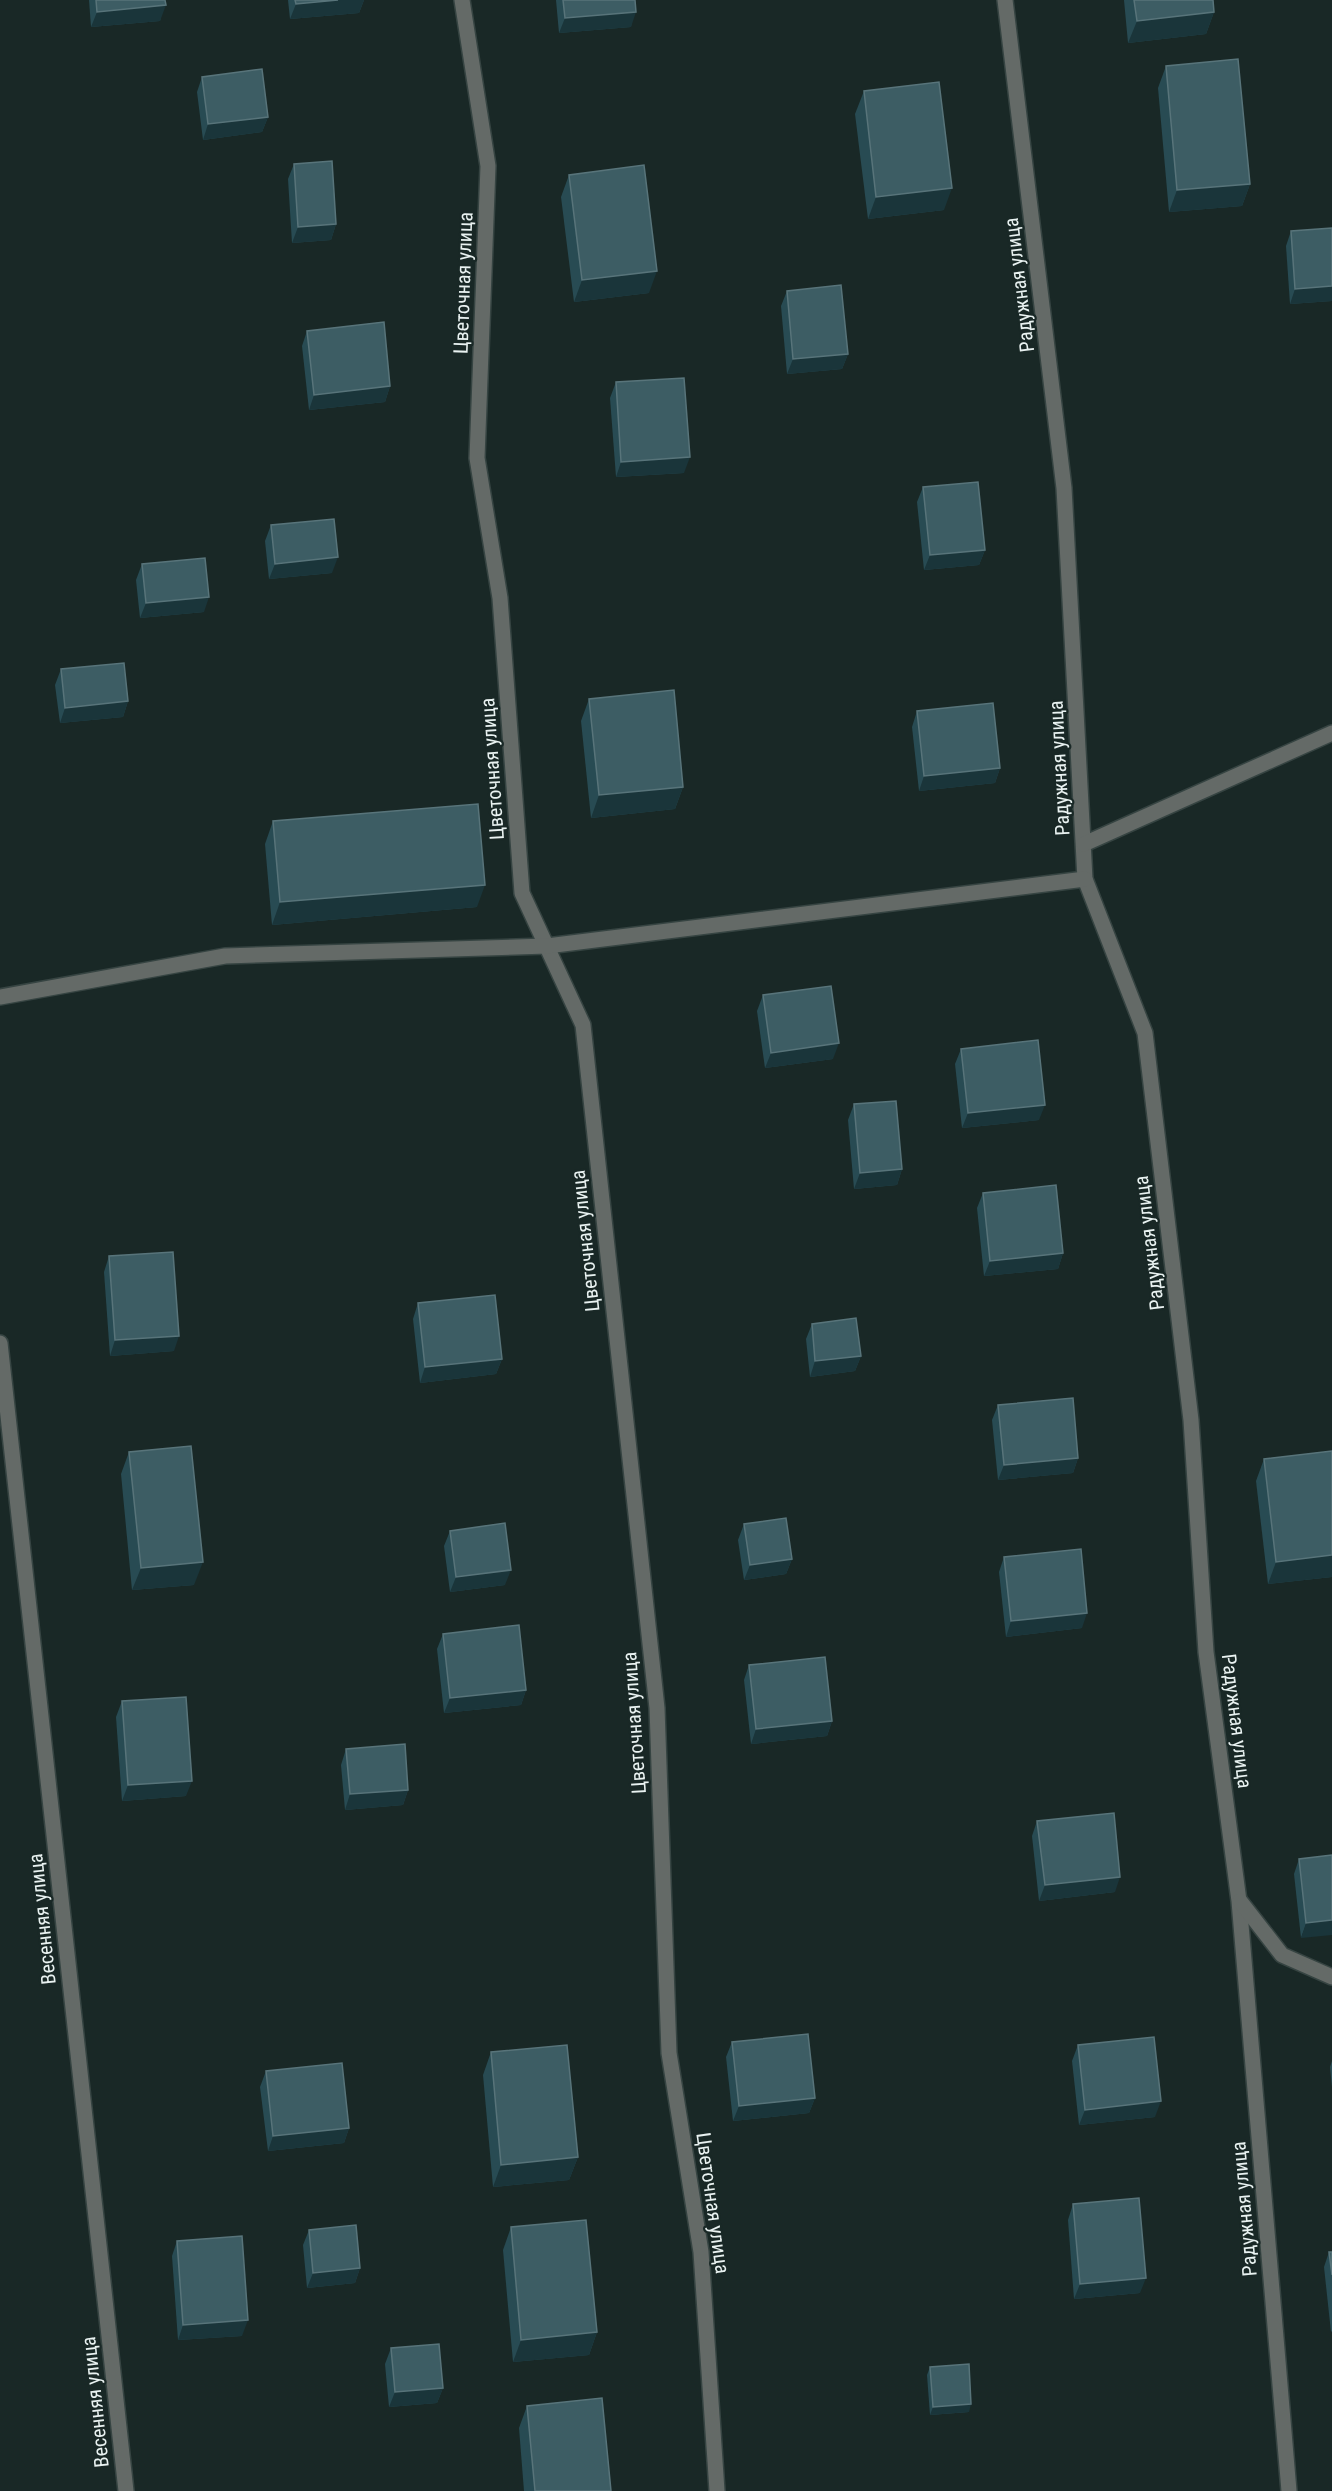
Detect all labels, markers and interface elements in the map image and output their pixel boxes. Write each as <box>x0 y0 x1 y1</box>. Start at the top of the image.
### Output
street label: Цветочная улица <box>449 211 477 355</box>
street label: Радужная улица <box>999 216 1039 354</box>
street label: Цветочная улица <box>475 697 509 841</box>
street label: Радужная улица <box>1043 700 1075 836</box>
street label: Цветочная улица <box>566 1169 604 1313</box>
street label: Радужная улица <box>1129 1174 1169 1312</box>
street label: Цветочная улица <box>617 1651 651 1795</box>
street label: Радужная улица <box>1217 1652 1257 1790</box>
street label: Весенняя улица <box>23 1852 61 1986</box>
street label: Цветочная улица <box>691 2131 735 2275</box>
street label: Радужная улица <box>1226 2141 1262 2277</box>
street label: Весенняя улица <box>76 2335 114 2469</box>

